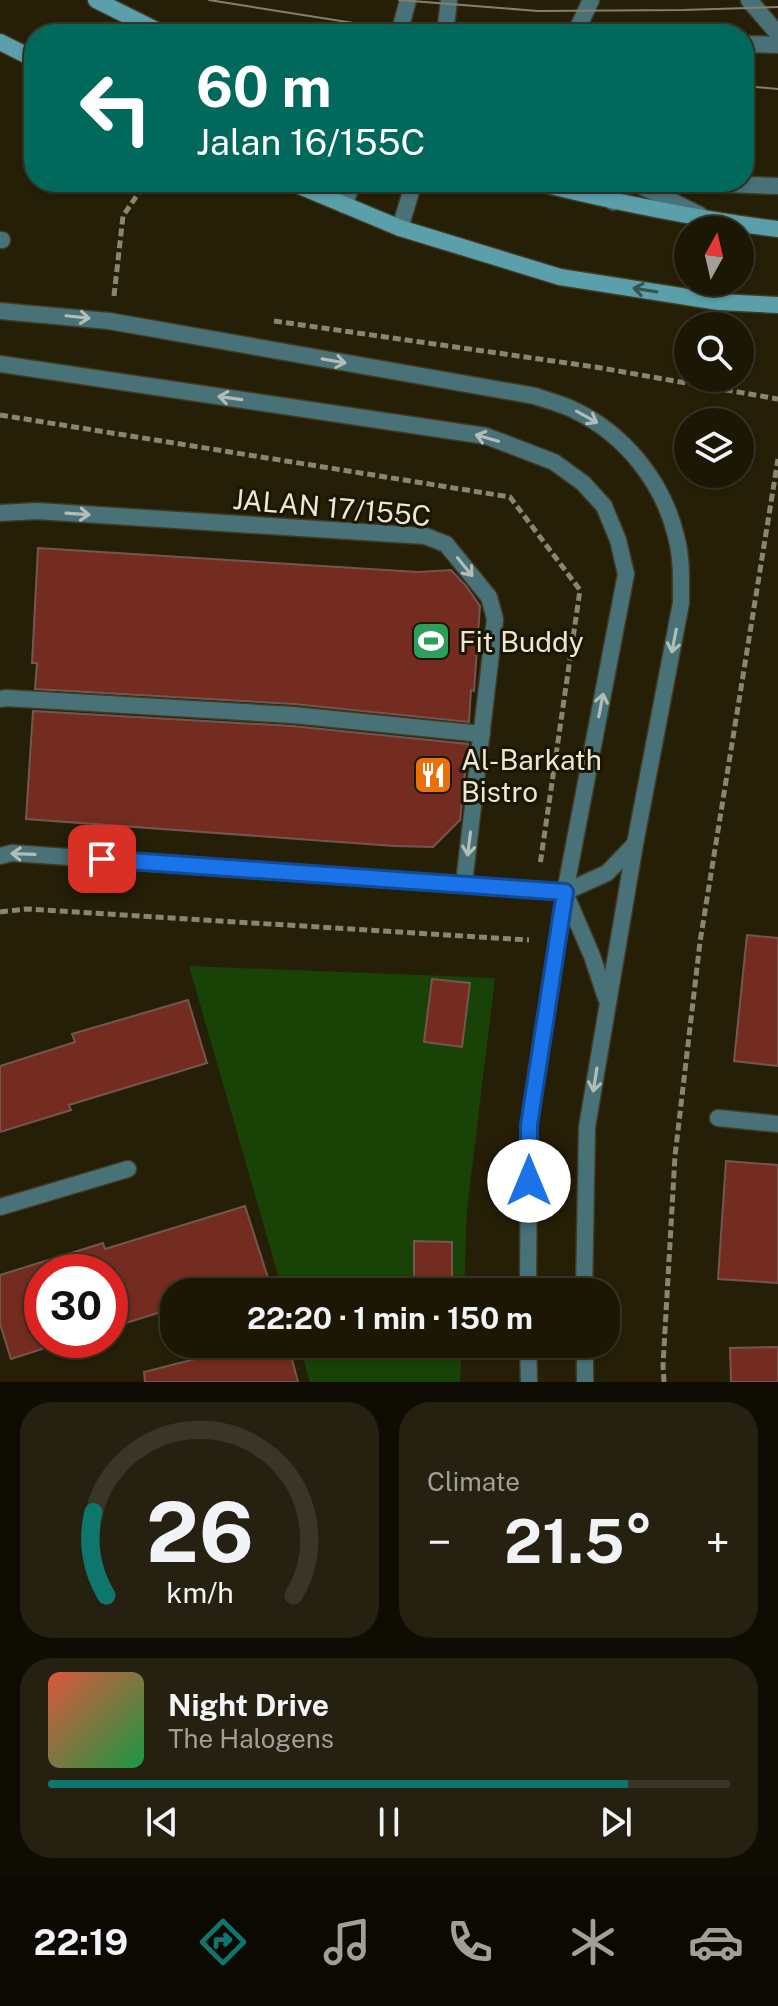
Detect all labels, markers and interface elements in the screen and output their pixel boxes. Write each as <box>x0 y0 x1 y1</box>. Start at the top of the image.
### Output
text: 60 m <box>196 54 332 120</box>
icon: left <box>64 56 168 160</box>
text: Jalan 16/155C <box>196 121 425 163</box>
north arrow <box>674 216 754 296</box>
map controls <box>674 216 754 488</box>
one-way arrow <box>633 282 658 297</box>
one-way arrow <box>64 310 91 325</box>
button: search <box>674 312 754 392</box>
one-way arrow <box>321 354 346 369</box>
one-way arrow <box>218 390 243 405</box>
button: layers <box>674 408 754 488</box>
one-way arrow <box>574 410 598 425</box>
one-way arrow <box>474 430 500 445</box>
street label: JALAN 17/155C <box>232 482 432 532</box>
one-way arrow <box>64 507 91 522</box>
one-way arrow <box>456 556 474 577</box>
sports icon: Fit Buddy <box>410 620 452 662</box>
place label: Fit Buddy <box>459 625 584 658</box>
one-way arrow <box>665 628 680 654</box>
one-way arrow <box>594 693 609 719</box>
place label: Al-Barkath Bistro <box>461 743 602 808</box>
restaurant icon: Al-Barkath Bistro <box>412 754 454 796</box>
pin <box>68 825 136 893</box>
one-way arrow <box>461 831 476 856</box>
icon: arrive <box>80 837 124 881</box>
one-way arrow <box>11 847 37 862</box>
one-way arrow <box>587 1067 602 1092</box>
position arrow <box>487 1139 571 1223</box>
speed limit sign: 30 <box>24 1254 128 1358</box>
text: 22:20 · 1 min · 150 m <box>247 1300 533 1336</box>
text: Climate <box>427 1466 520 1497</box>
text: 26 <box>146 1483 253 1581</box>
text: 21.5° <box>504 1506 653 1577</box>
text: − <box>427 1516 451 1568</box>
text: + <box>706 1516 730 1568</box>
text: km/h <box>166 1576 233 1609</box>
text: Night Drive <box>168 1687 329 1723</box>
text: The Halogens <box>168 1723 334 1754</box>
icon: previous <box>140 1800 184 1844</box>
icon: pause <box>367 1800 411 1844</box>
icon: next <box>594 1800 638 1844</box>
icon: directions <box>195 1914 251 1970</box>
icon: music <box>319 1914 375 1970</box>
icon: phone <box>442 1914 498 1970</box>
icon: climate <box>565 1914 621 1970</box>
icon: car <box>688 1914 744 1970</box>
text: 22:19 <box>34 1921 128 1963</box>

